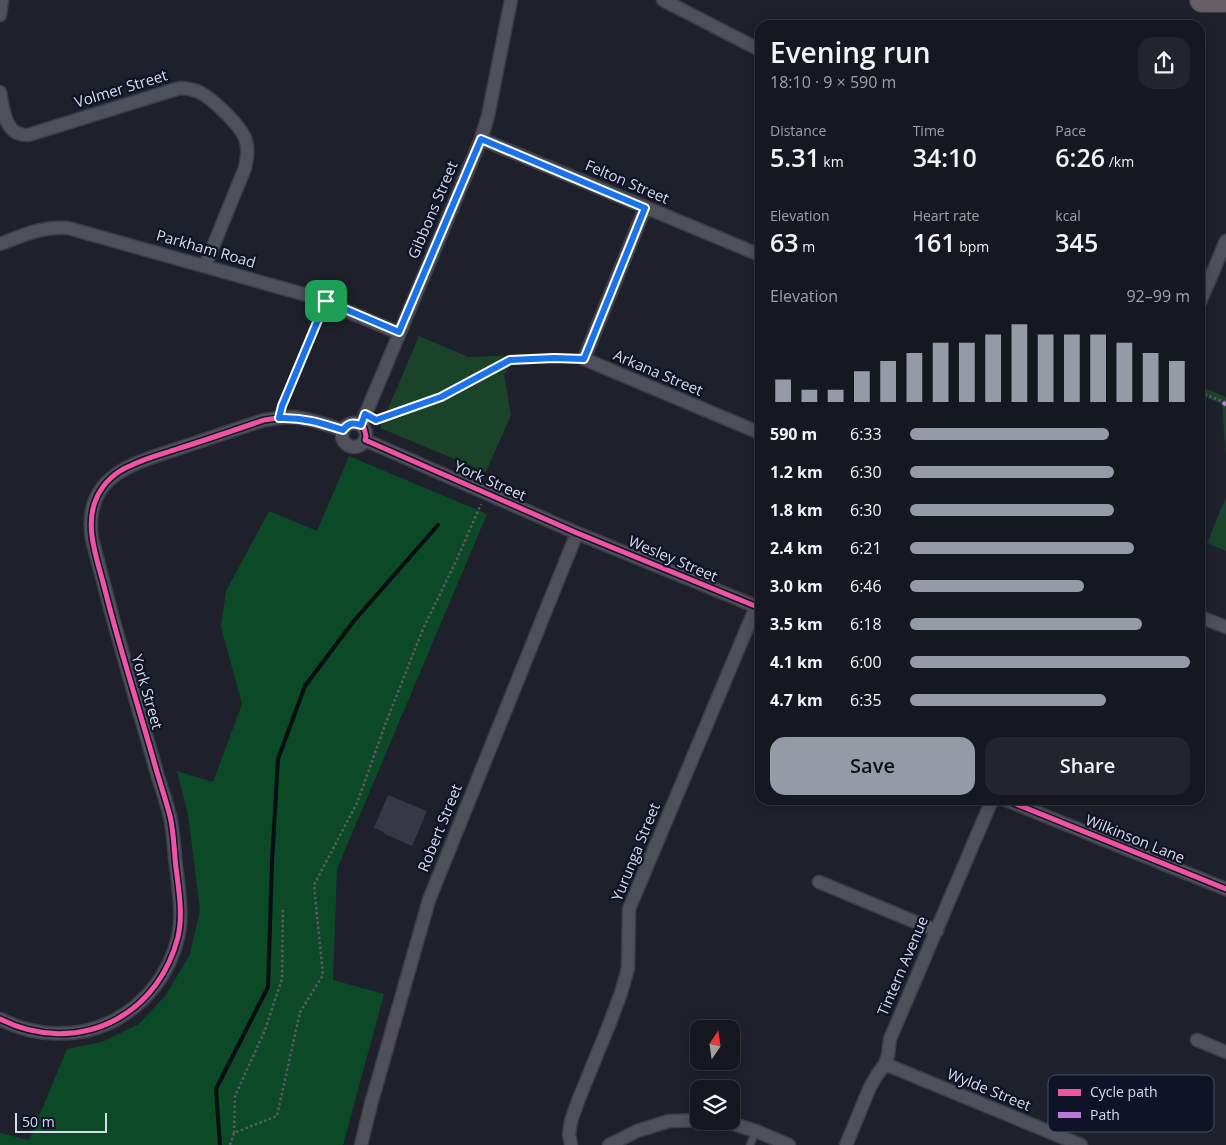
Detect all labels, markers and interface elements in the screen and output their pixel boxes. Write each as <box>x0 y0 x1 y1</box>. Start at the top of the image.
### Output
text: Evening run <box>770 33 931 71</box>
button: share <box>1138 37 1190 89</box>
street label: Volmer Street <box>72 64 170 112</box>
text: 18:10 · 9 × 590 m <box>770 71 896 93</box>
text: Distance <box>770 121 826 140</box>
text: Time <box>913 121 945 140</box>
text: Pace <box>1055 121 1086 140</box>
text: 5.31 <box>770 140 820 174</box>
text: 34:10 <box>913 140 977 174</box>
text: 6:26 <box>1055 140 1105 174</box>
text: km <box>820 152 844 171</box>
text: /km <box>1105 152 1134 171</box>
street label: Felton Street <box>582 154 672 208</box>
street label: Gibbons Street <box>403 158 462 261</box>
text: Elevation <box>770 206 829 225</box>
text: Heart rate <box>913 206 979 225</box>
text: kcal <box>1055 206 1081 225</box>
street label: Parkham Road <box>154 224 258 272</box>
text: 63 <box>770 225 799 259</box>
text: 161 <box>913 225 956 259</box>
text: 345 <box>1055 225 1098 259</box>
text: m <box>799 237 815 256</box>
text: bpm <box>956 237 989 256</box>
pin <box>305 280 347 322</box>
text: Elevation <box>770 285 838 307</box>
text: 92–99 m <box>1126 285 1190 307</box>
icon: arrive <box>312 287 340 315</box>
street label: Arkana Street <box>611 344 706 400</box>
text: 590 m <box>770 423 817 445</box>
text: 6:33 <box>850 423 882 445</box>
street label: York Street <box>451 455 530 505</box>
text: 1.2 km <box>770 461 823 483</box>
text: 6:30 <box>850 461 882 483</box>
text: 1.8 km <box>770 499 823 521</box>
text: 6:30 <box>850 499 882 521</box>
street label: Wesley Street <box>626 530 721 586</box>
text: 2.4 km <box>770 537 823 559</box>
text: 6:21 <box>850 537 882 559</box>
text: 3.0 km <box>770 575 823 597</box>
text: 6:46 <box>850 575 882 597</box>
text: 3.5 km <box>770 613 823 635</box>
text: 6:18 <box>850 613 882 635</box>
text: 4.1 km <box>770 651 823 673</box>
text: 6:00 <box>850 651 882 673</box>
street label: York Street <box>128 652 168 732</box>
text: 4.7 km <box>770 689 823 711</box>
text: 6:35 <box>850 689 882 711</box>
button: Save <box>770 737 975 795</box>
button: Share <box>985 737 1190 795</box>
street label: Robert Street <box>412 781 466 875</box>
street label: Yurunga Street <box>606 799 664 904</box>
street label: Wilkinson Lane <box>1083 809 1188 867</box>
street label: Tintern Avenue <box>872 913 932 1019</box>
north arrow <box>690 1020 740 1070</box>
map controls <box>690 1020 740 1130</box>
street label: Wylde Street <box>945 1063 1034 1115</box>
legend <box>1048 1075 1214 1132</box>
button: layers <box>690 1080 740 1130</box>
text: Cycle path <box>1090 1082 1158 1101</box>
text: Path <box>1090 1105 1120 1124</box>
scale bar <box>15 1110 108 1133</box>
text: 50 m <box>22 1112 55 1131</box>

